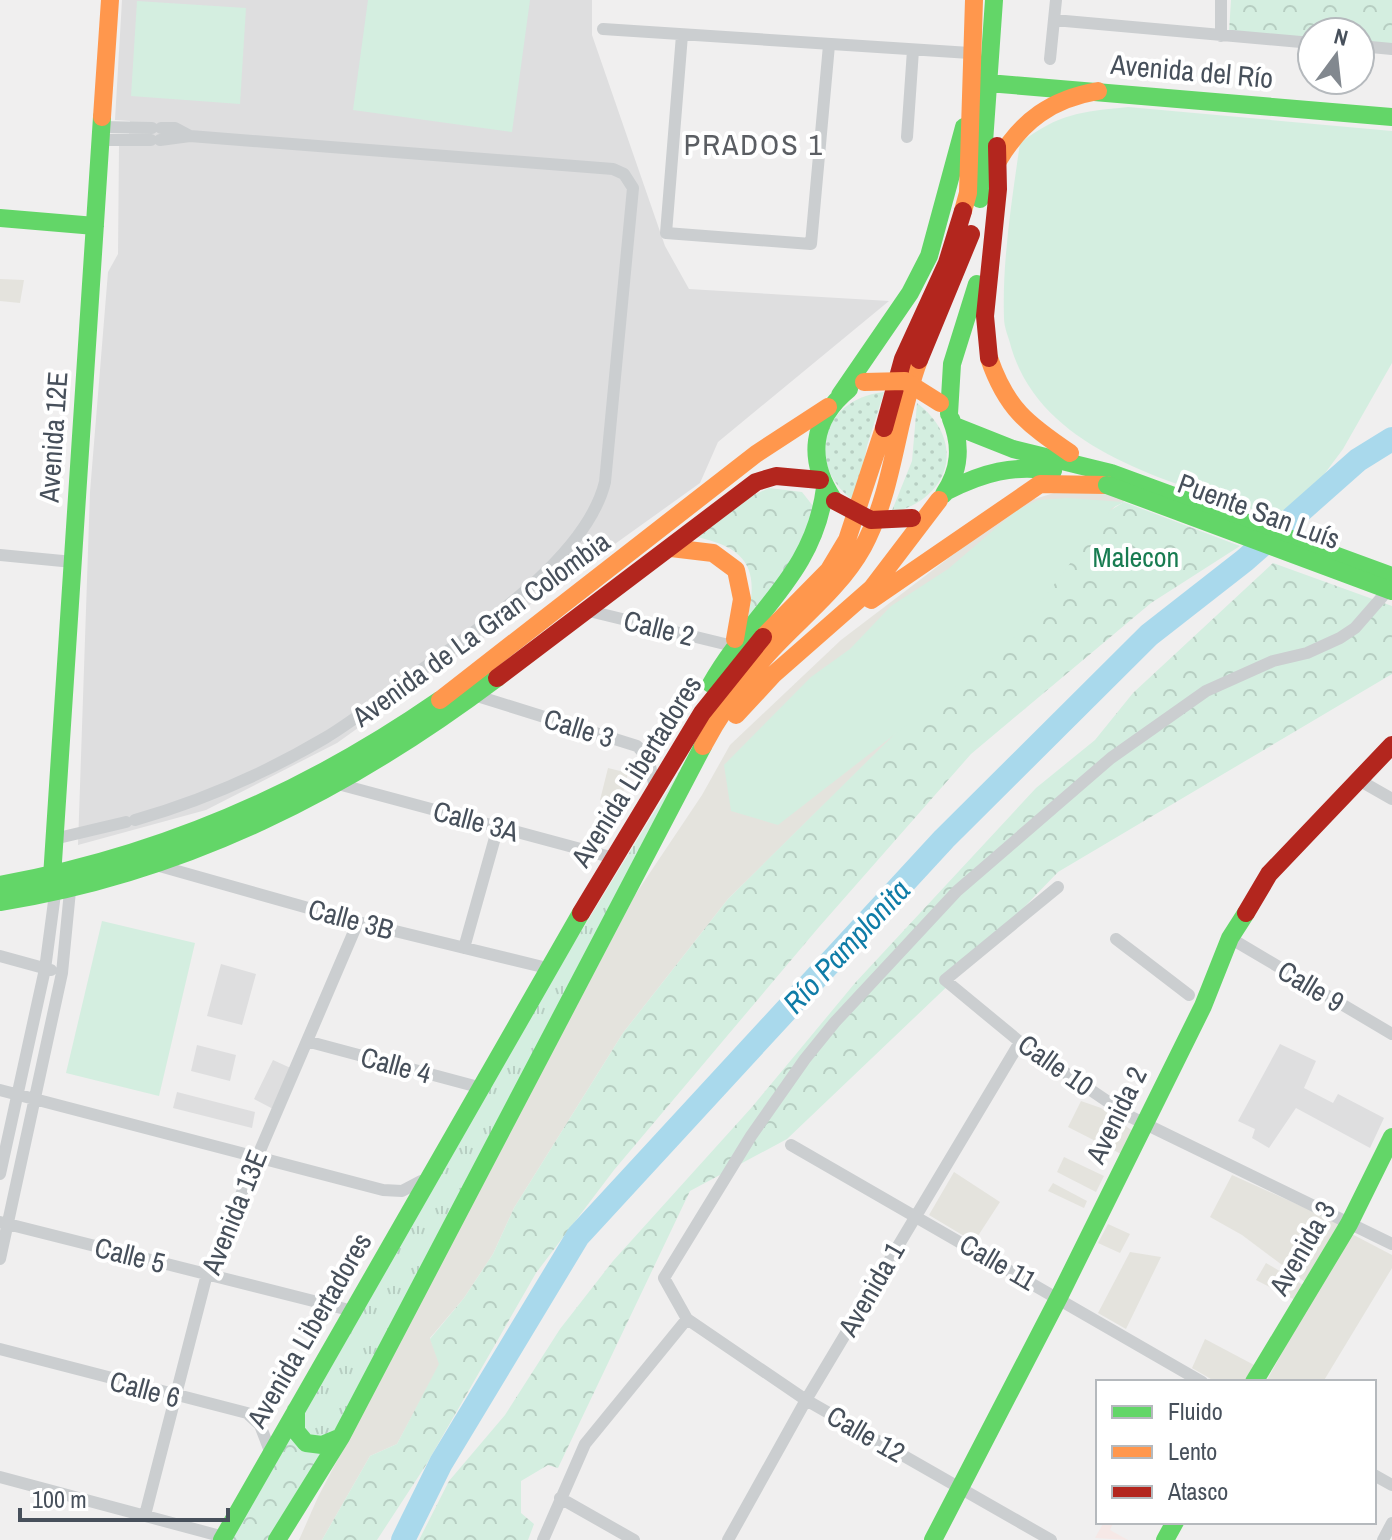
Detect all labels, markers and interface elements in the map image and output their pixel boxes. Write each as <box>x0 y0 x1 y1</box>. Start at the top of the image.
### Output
north arrow <box>1296 16 1376 96</box>
text: N <box>1331 21 1351 53</box>
street label: Avenida del Río <box>1108 45 1275 97</box>
district label: PRADOS 1 <box>684 124 824 164</box>
street label: Avenida 12E <box>29 370 77 505</box>
street label: Puente San Luís <box>1173 464 1345 558</box>
street label: Avenida de La Gran Colombia <box>344 522 618 736</box>
park label: Malecon <box>1093 538 1179 576</box>
street label: Calle 2 <box>620 601 698 655</box>
street label: Avenida Libertadores <box>561 668 710 875</box>
street label: Calle 3 <box>539 699 619 757</box>
street label: Calle 3A <box>429 791 523 851</box>
water label: Río Pamplonita <box>774 870 918 1022</box>
street label: Calle 3B <box>304 889 398 949</box>
street label: Calle 9 <box>1271 951 1351 1021</box>
street label: Calle 10 <box>1011 1025 1101 1105</box>
street label: Calle 4 <box>357 1037 436 1093</box>
street label: Avenida 2 <box>1076 1060 1156 1171</box>
street label: Avenida 13E <box>191 1144 276 1281</box>
street label: Avenida 3 <box>1259 1194 1344 1303</box>
street label: Calle 11 <box>953 1225 1043 1299</box>
street label: Avenida Libertadores <box>237 1226 380 1435</box>
street label: Calle 5 <box>91 1228 169 1282</box>
street label: Avenida 1 <box>828 1235 913 1344</box>
street label: Calle 6 <box>106 1361 184 1417</box>
legend <box>1096 1380 1376 1524</box>
text: Fluido <box>1168 1395 1223 1427</box>
street label: Calle 12 <box>820 1396 912 1472</box>
text: Lento <box>1168 1435 1217 1467</box>
scale bar <box>20 1472 228 1522</box>
text: Atasco <box>1167 1475 1228 1507</box>
text: 100 m <box>32 1483 87 1515</box>

